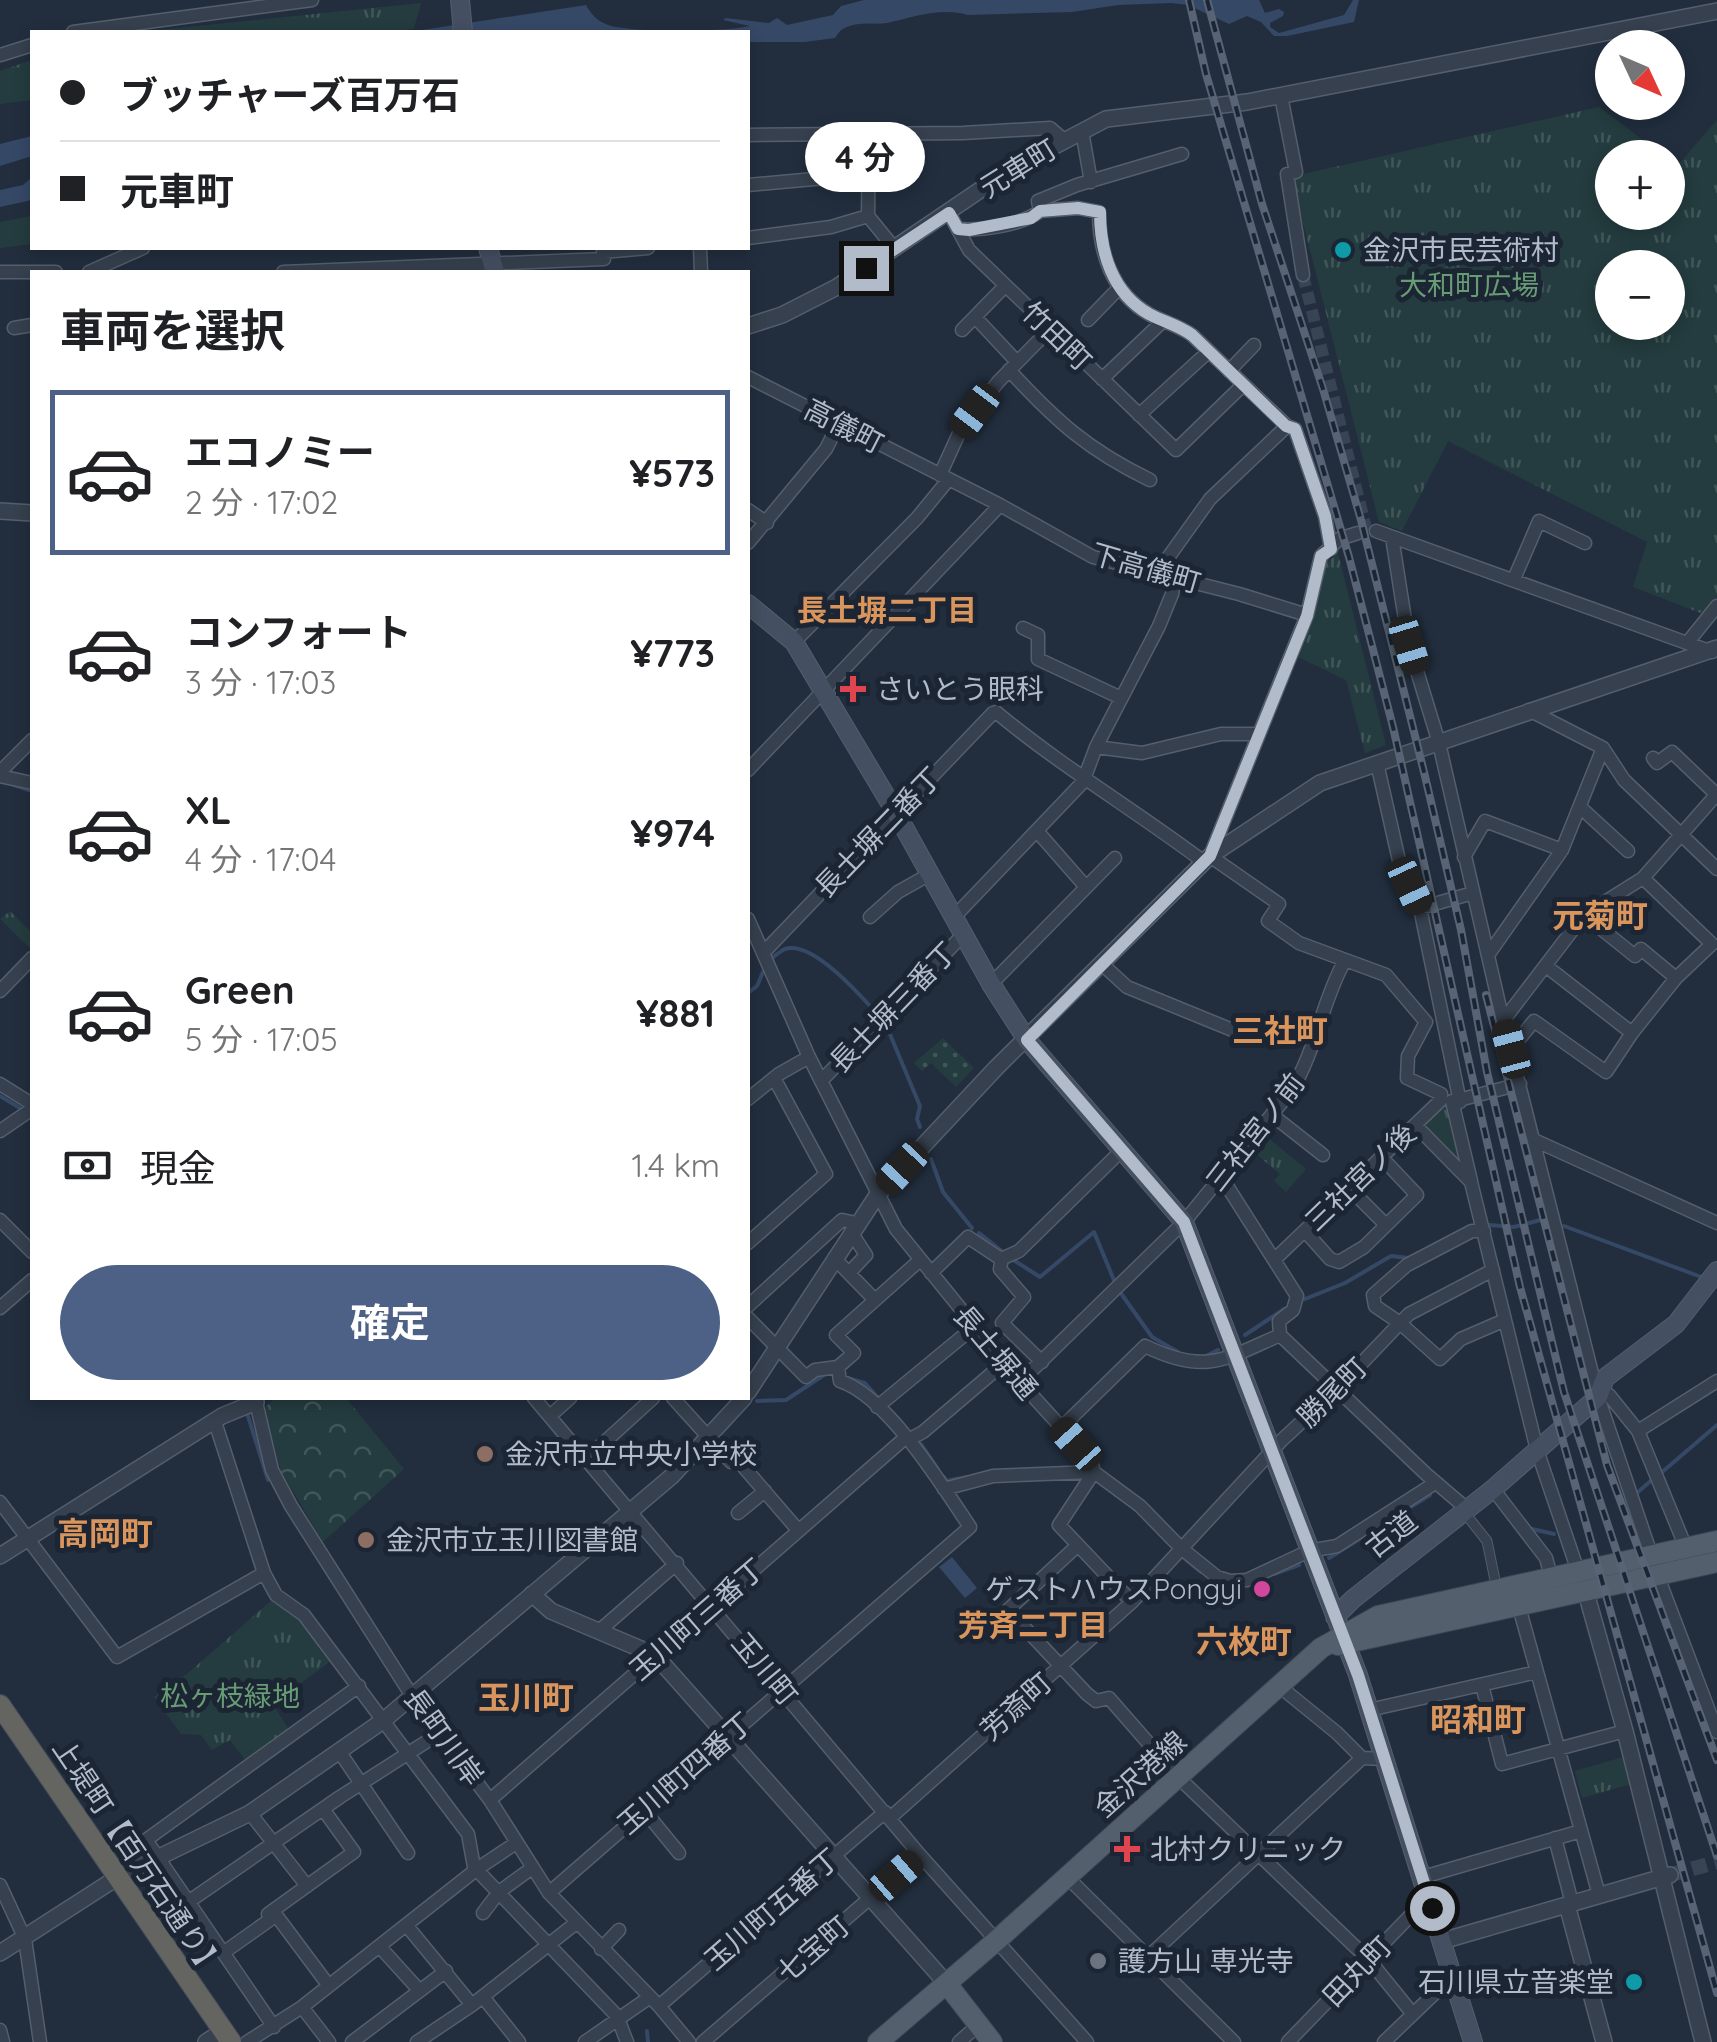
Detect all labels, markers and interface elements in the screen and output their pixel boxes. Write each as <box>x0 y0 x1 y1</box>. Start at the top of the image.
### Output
north arrow <box>1595 30 1685 120</box>
map controls <box>1595 30 1685 340</box>
text: ブッチャーズ百万石 <box>120 71 460 119</box>
callout: 4 分 <box>806 123 926 193</box>
street label: 元車町 <box>973 130 1063 205</box>
text: 4 分 <box>835 137 895 177</box>
button: + <box>1595 140 1685 230</box>
text: 元車町 <box>120 167 234 215</box>
place label: 金沢市民芸術村 <box>1363 232 1559 267</box>
marker: 金沢市民芸術村 <box>1332 239 1354 261</box>
route end <box>844 246 889 291</box>
button: − <box>1595 250 1685 340</box>
park label: 大和町広場 <box>1399 267 1539 302</box>
street label: 竹田町 <box>1015 294 1100 377</box>
text: 車両を選択 <box>60 302 285 358</box>
car <box>945 378 1005 444</box>
street label: 高儀町 <box>799 391 890 460</box>
icon: car <box>65 428 155 518</box>
text: エコノミー <box>185 428 375 476</box>
text: ¥573 <box>629 449 715 497</box>
text: 2 分 · 17:02 <box>185 482 338 522</box>
street label: 下高儀町 <box>1087 535 1205 600</box>
district label: 長土塀二丁目 <box>797 591 977 629</box>
icon: car <box>65 608 155 698</box>
text: コンフォート <box>185 608 412 656</box>
car <box>1386 612 1432 678</box>
text: ¥773 <box>630 629 715 677</box>
text: 3 分 · 17:03 <box>185 662 336 702</box>
place label: さいとう眼科 <box>876 671 1044 706</box>
marker: さいとう眼科 <box>840 676 866 702</box>
street label: 長土塀二番丁 <box>807 759 949 904</box>
text: XL <box>185 786 231 834</box>
icon: car <box>65 788 155 878</box>
text: ¥974 <box>630 809 715 857</box>
text: 4 分 · 17:04 <box>185 839 336 879</box>
car <box>1384 852 1436 920</box>
district label: 元菊町 <box>1552 895 1648 935</box>
street label: 長土塀三番丁 <box>822 934 964 1079</box>
text: Green <box>185 966 295 1014</box>
icon: car <box>65 968 155 1058</box>
text: ¥881 <box>636 989 715 1037</box>
district label: 三社町 <box>1232 1010 1328 1050</box>
car <box>1489 1016 1533 1082</box>
text: 5 分 · 17:05 <box>185 1019 338 1059</box>
street label: 三社宮ノ前 <box>1198 1066 1311 1198</box>
street label: 三社宮ノ後 <box>1297 1115 1422 1238</box>
car <box>871 1136 933 1200</box>
icon: cash <box>60 1138 115 1193</box>
text: 現金 <box>140 1144 216 1192</box>
text: 1.4 km <box>631 1145 720 1185</box>
button: 確定 <box>60 1265 720 1380</box>
street label: 長土塀通 <box>947 1298 1046 1406</box>
street label: 勝尾町 <box>1290 1350 1374 1434</box>
car <box>1045 1412 1107 1476</box>
place label: 金沢市立中央小学校 <box>505 1436 757 1471</box>
marker: 金沢市立中央小学校 <box>474 1443 496 1465</box>
street label: 古道 <box>1358 1503 1424 1565</box>
district label: 高岡町 <box>57 1513 153 1553</box>
place label: 金沢市立玉川図書館 <box>386 1522 638 1557</box>
marker: 金沢市立玉川図書館 <box>355 1529 377 1551</box>
street label: 玉川町三番丁 <box>623 1551 771 1687</box>
place label: ゲストハウスPongyi <box>985 1571 1242 1606</box>
marker: ゲストハウスPongyi <box>1251 1578 1273 1600</box>
district label: 芳斉二丁目 <box>958 1606 1108 1644</box>
district label: 六枚町 <box>1196 1621 1292 1661</box>
street label: 玉川町 <box>725 1626 805 1712</box>
street label: 芳斎町 <box>973 1665 1059 1747</box>
district label: 玉川町 <box>478 1677 574 1717</box>
park label: 松ヶ枝緑地 <box>160 1678 300 1713</box>
street label: 長町川岸 <box>397 1681 491 1792</box>
district label: 昭和町 <box>1430 1699 1526 1739</box>
street label: 玉川町四番丁 <box>610 1704 760 1841</box>
street label: 金沢港線 <box>1086 1723 1193 1824</box>
street label: 上堤町【百万石通り】 <box>46 1732 231 1984</box>
place label: 北村クリニック <box>1150 1831 1346 1866</box>
marker: 北村クリニック <box>1114 1836 1140 1862</box>
street label: 玉川町五番丁 <box>697 1840 847 1977</box>
car <box>864 1845 928 1907</box>
route start <box>1410 1886 1455 1931</box>
street label: 七宝町 <box>769 1908 856 1989</box>
street label: 田丸町 <box>1315 1928 1398 2013</box>
place label: 護方山 専光寺 <box>1118 1943 1294 1978</box>
marker: 護方山 専光寺 <box>1087 1950 1109 1972</box>
place label: 石川県立音楽堂 <box>1418 1964 1614 1999</box>
marker: 石川県立音楽堂 <box>1623 1971 1645 1993</box>

